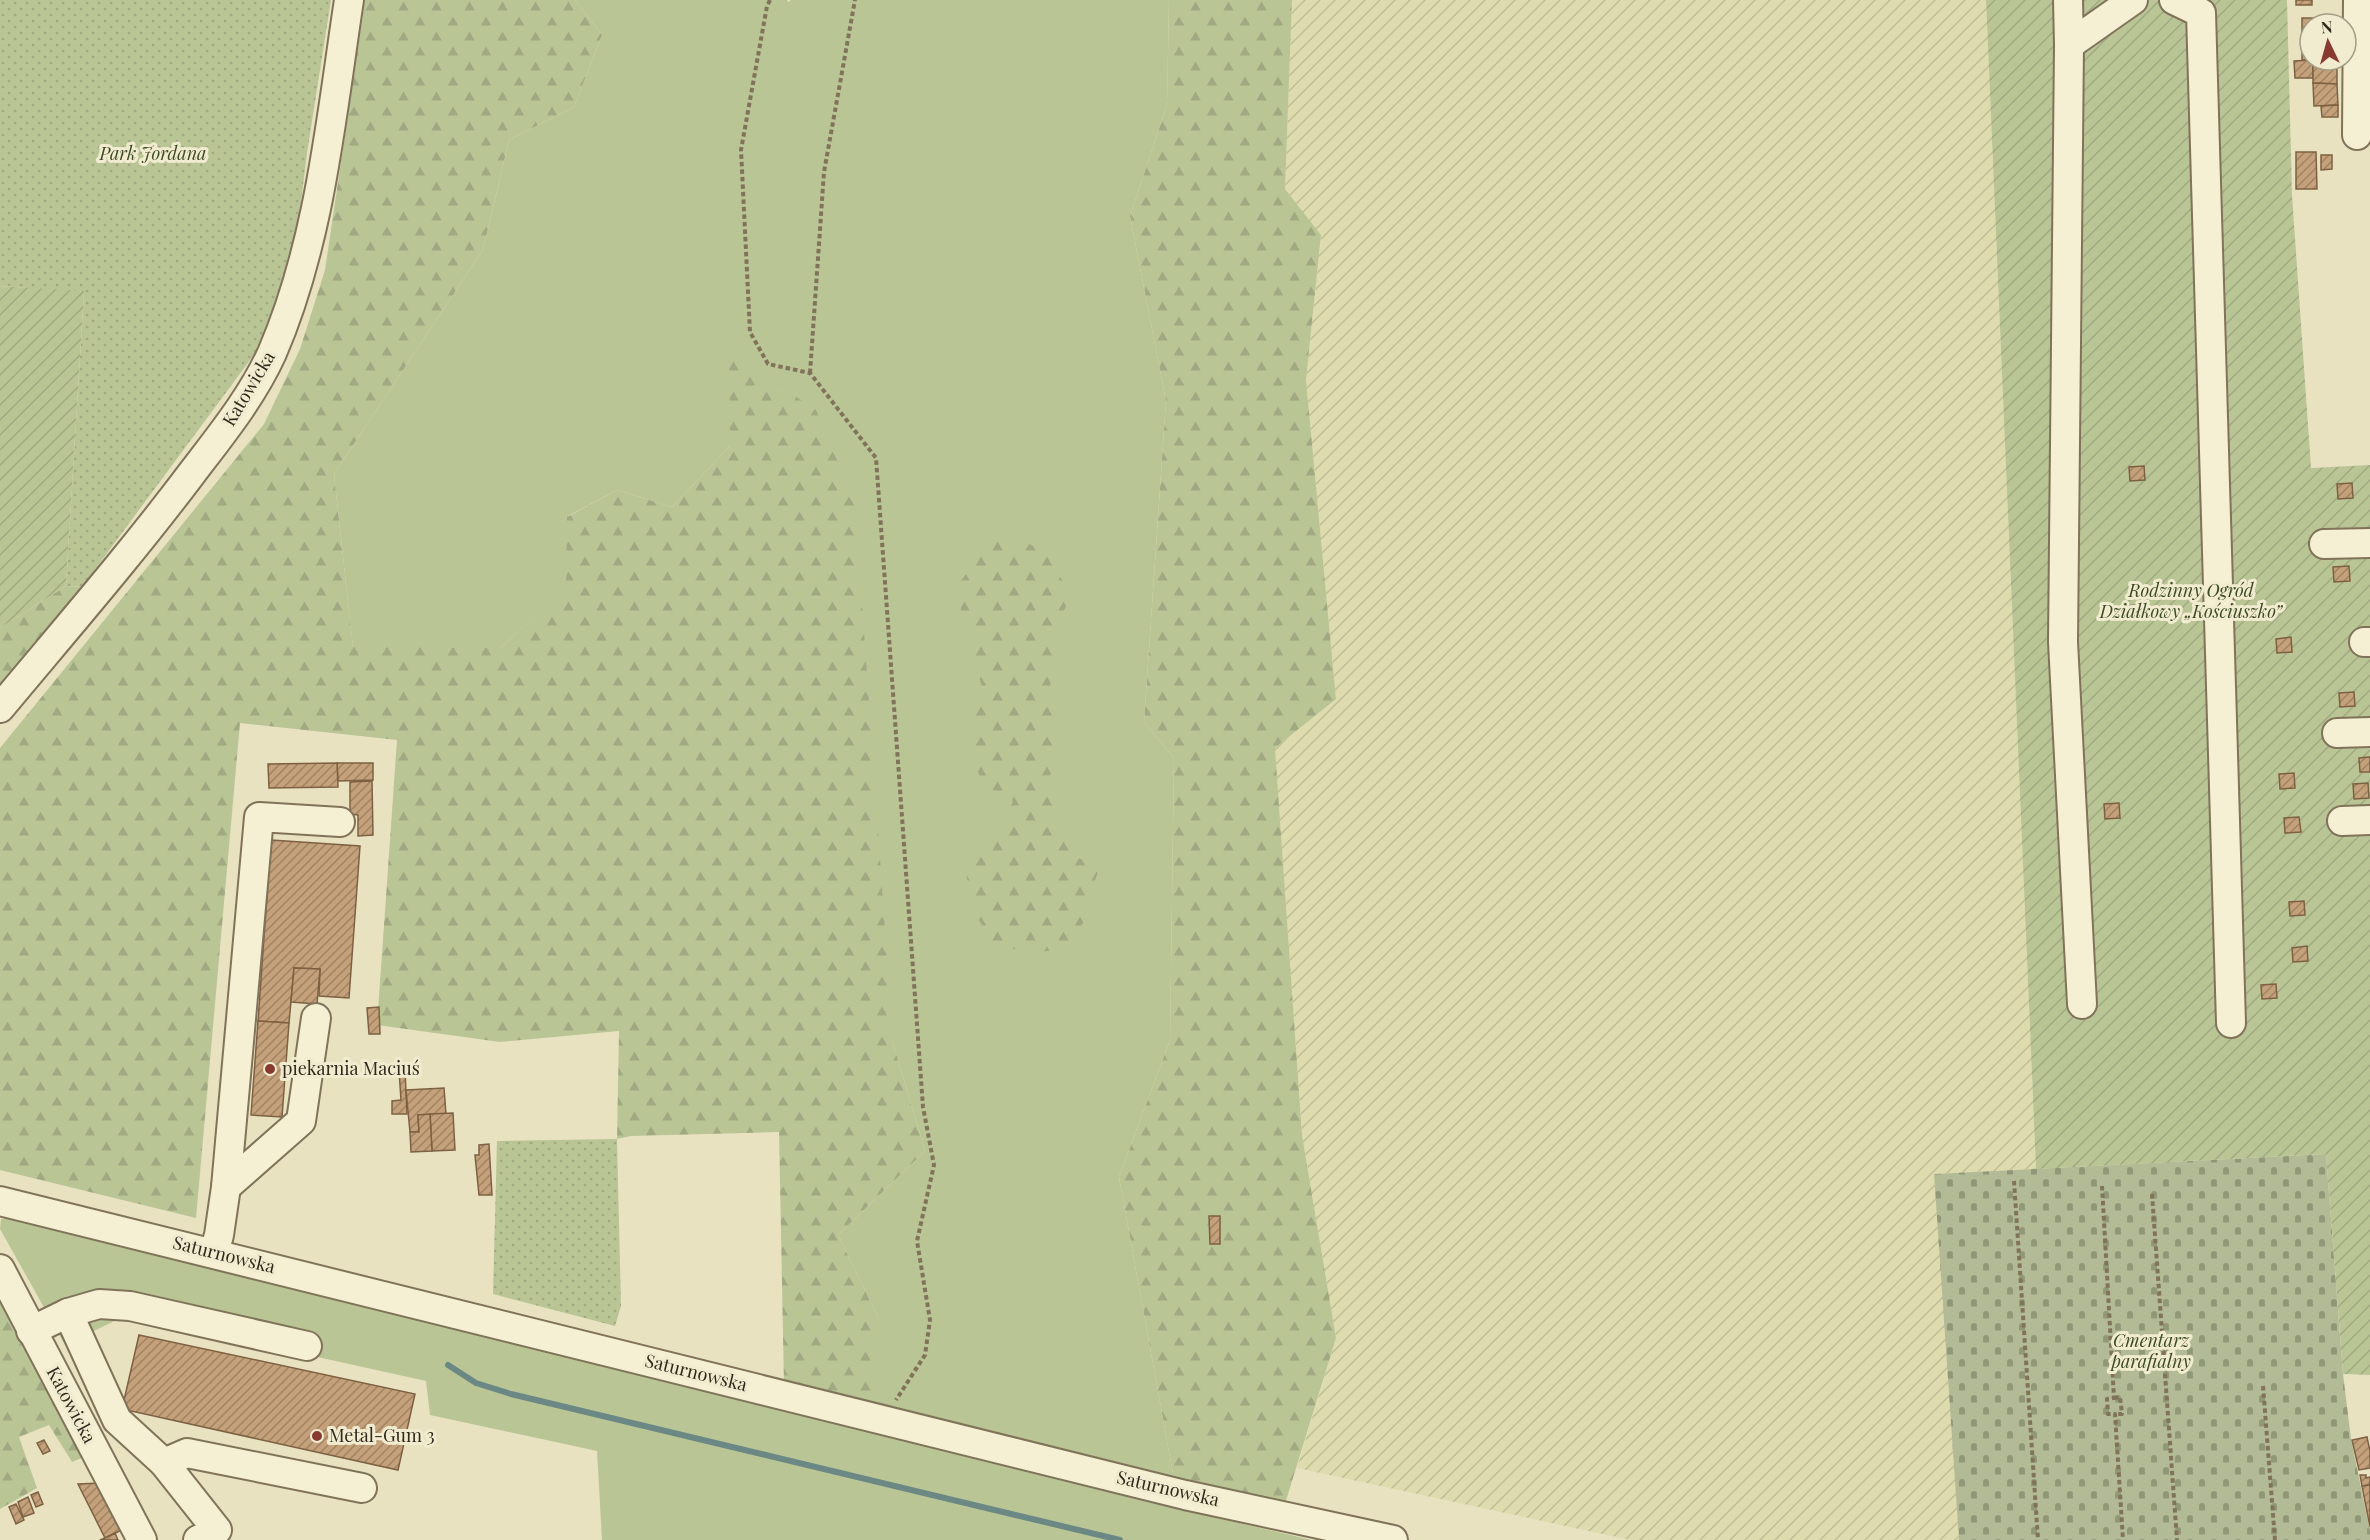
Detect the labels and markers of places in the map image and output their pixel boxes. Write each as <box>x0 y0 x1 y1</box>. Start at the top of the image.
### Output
place label: piekarnia Maciuś <box>282 1056 420 1080</box>
marker: piekarnia Maciuś <box>263 1062 277 1076</box>
place label: Metal-Gum 3 <box>329 1423 435 1447</box>
marker: Metal-Gum 3 <box>310 1429 324 1443</box>

